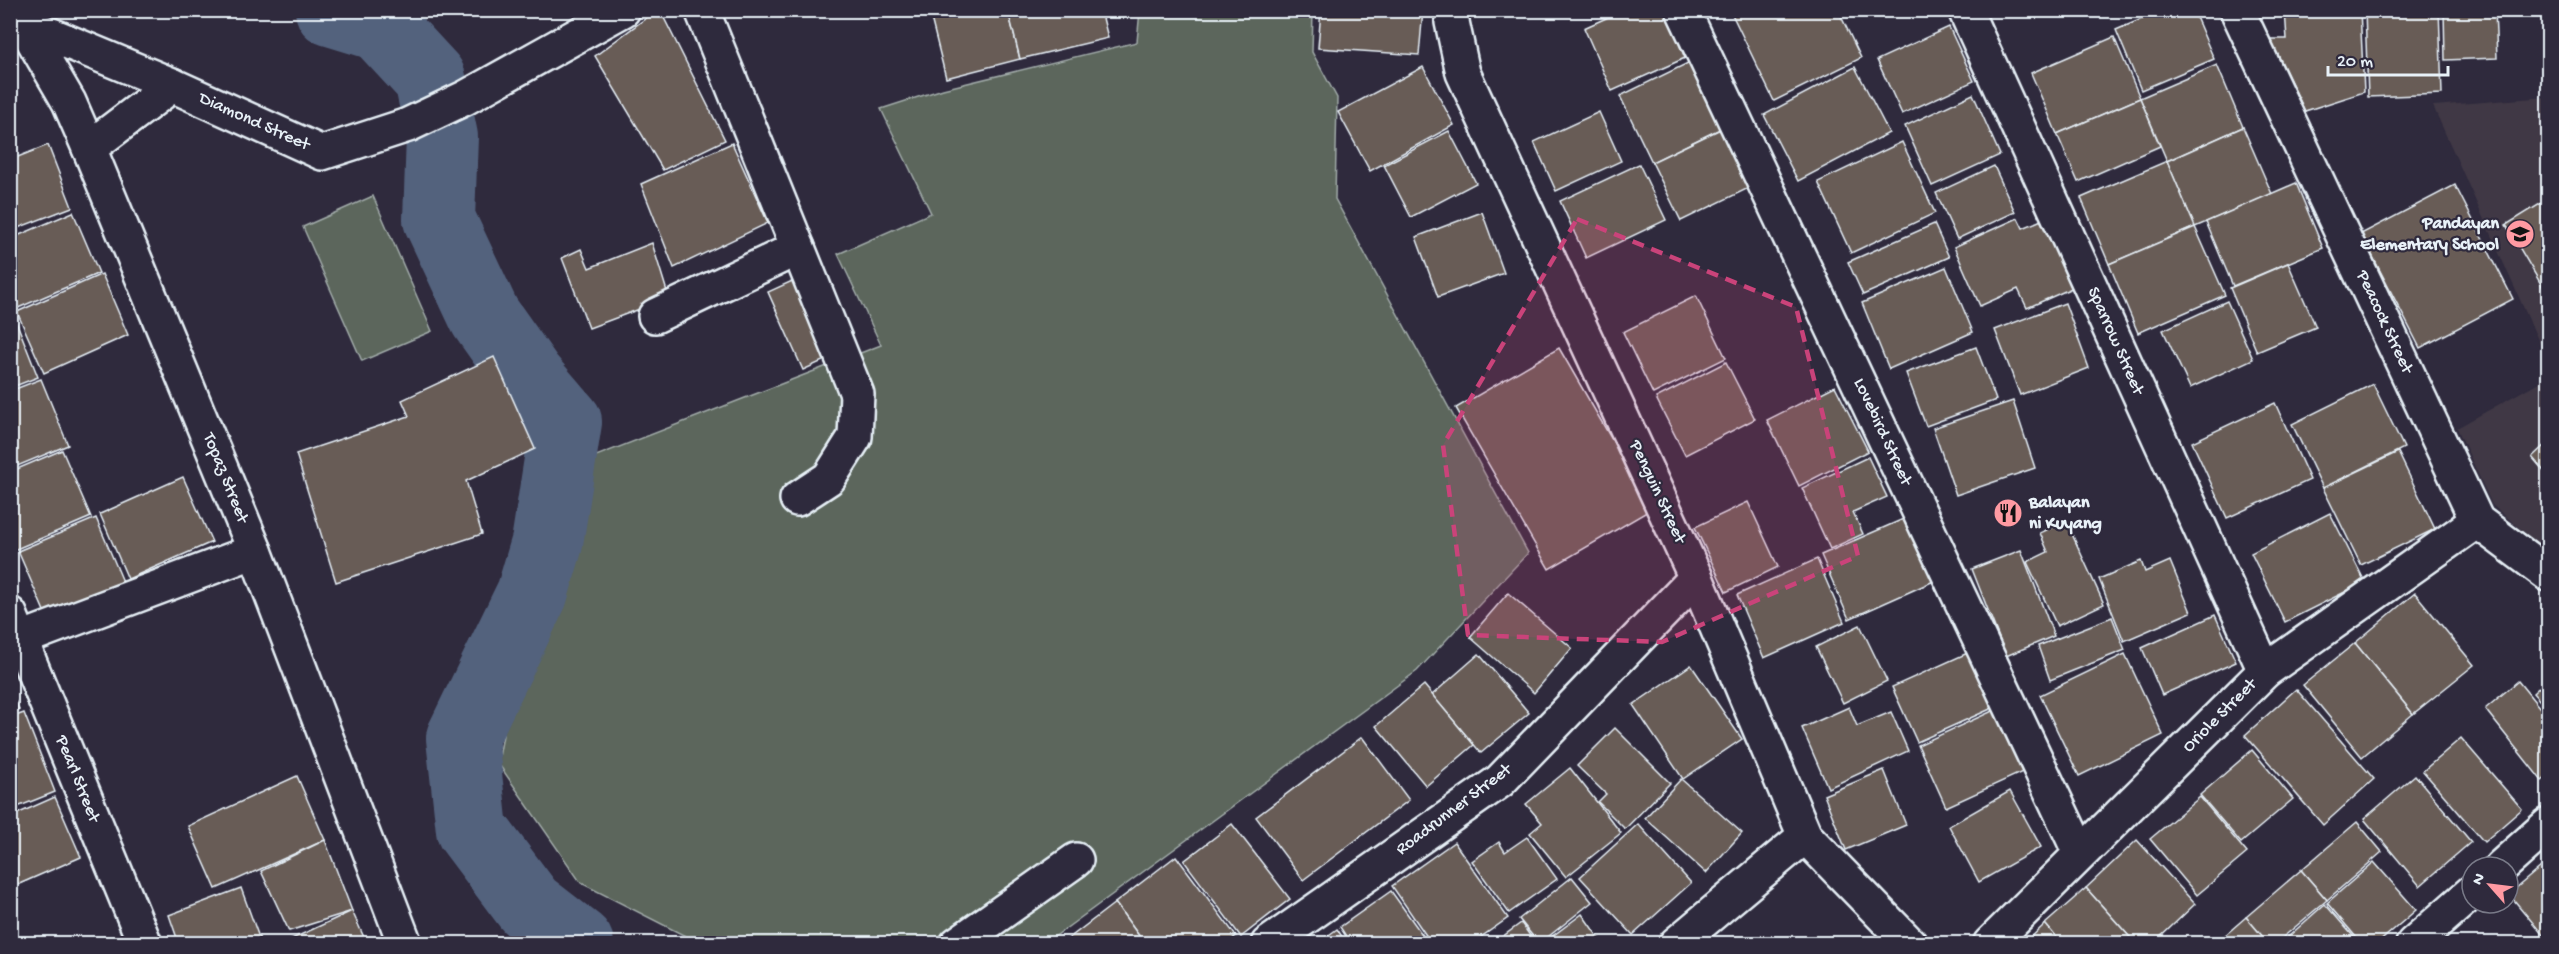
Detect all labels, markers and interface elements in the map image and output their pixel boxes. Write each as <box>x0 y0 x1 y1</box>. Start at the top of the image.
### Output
scale bar <box>2328 39 2448 77</box>
text: 20 m <box>2337 52 2373 73</box>
street label: Diamond Street <box>194 88 314 156</box>
place label: Pandayan Elementary School <box>2360 214 2499 256</box>
school or university icon: Pandayan Elementary School <box>2504 218 2536 250</box>
street label: Peacock Street <box>2351 266 2418 378</box>
street label: Sparrow Street <box>2082 284 2149 400</box>
street label: Lovebird Street <box>1848 375 1917 490</box>
street label: Topaz Street <box>197 429 253 528</box>
street label: Penguin Street <box>1624 436 1691 548</box>
place label: Balayan ni Kuyang <box>2028 493 2102 535</box>
restaurant icon: Balayan ni Kuyang <box>1992 497 2024 529</box>
street label: Oriole Street <box>2179 673 2263 757</box>
street label: Pearl Street <box>50 732 105 827</box>
street label: Roadrunner Street <box>1392 759 1517 860</box>
north arrow <box>2460 855 2520 915</box>
text: N <box>2469 870 2491 889</box>

